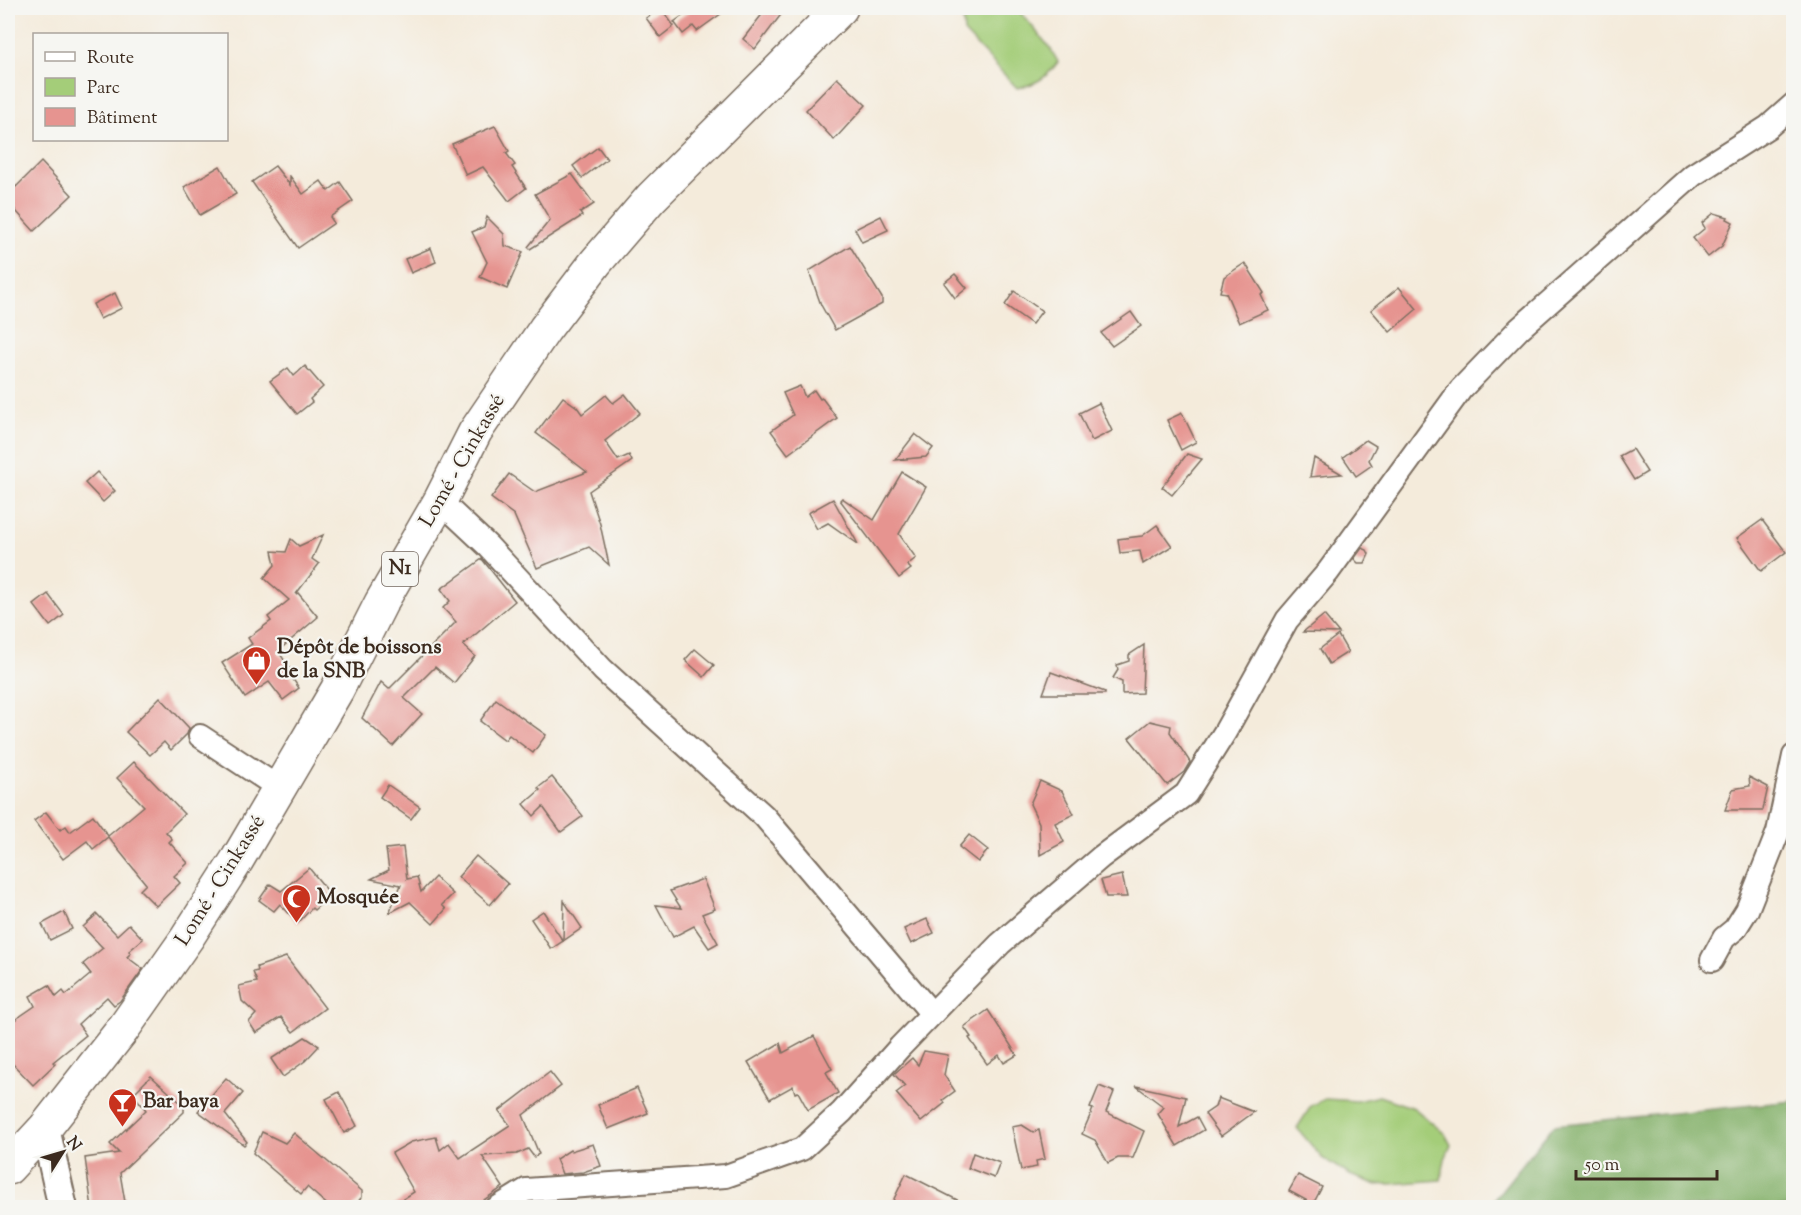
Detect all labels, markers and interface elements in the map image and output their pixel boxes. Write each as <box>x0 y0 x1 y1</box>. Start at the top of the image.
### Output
legend <box>33 33 228 141</box>
text: Route <box>87 46 134 72</box>
text: Parc <box>87 76 120 102</box>
text: Bâtiment <box>87 106 157 132</box>
street label: Lomé - Cinkassé <box>413 389 513 533</box>
road number: N1 <box>382 552 418 586</box>
place label: Dépôt de boissons de la SNB <box>277 633 441 687</box>
shop icon: Dépôt de boissons de la SNB <box>240 644 272 686</box>
street label: Lomé - Cinkassé <box>169 810 273 952</box>
mosque icon: Mosquée <box>280 882 312 924</box>
place label: Mosquée <box>317 883 399 913</box>
bar icon: Bar baya <box>106 1086 138 1128</box>
place label: Bar baya <box>143 1087 219 1117</box>
north arrow <box>33 1122 93 1182</box>
text: N <box>60 1132 86 1157</box>
scale bar <box>1576 1143 1717 1181</box>
text: 50 m <box>1584 1153 1620 1179</box>

